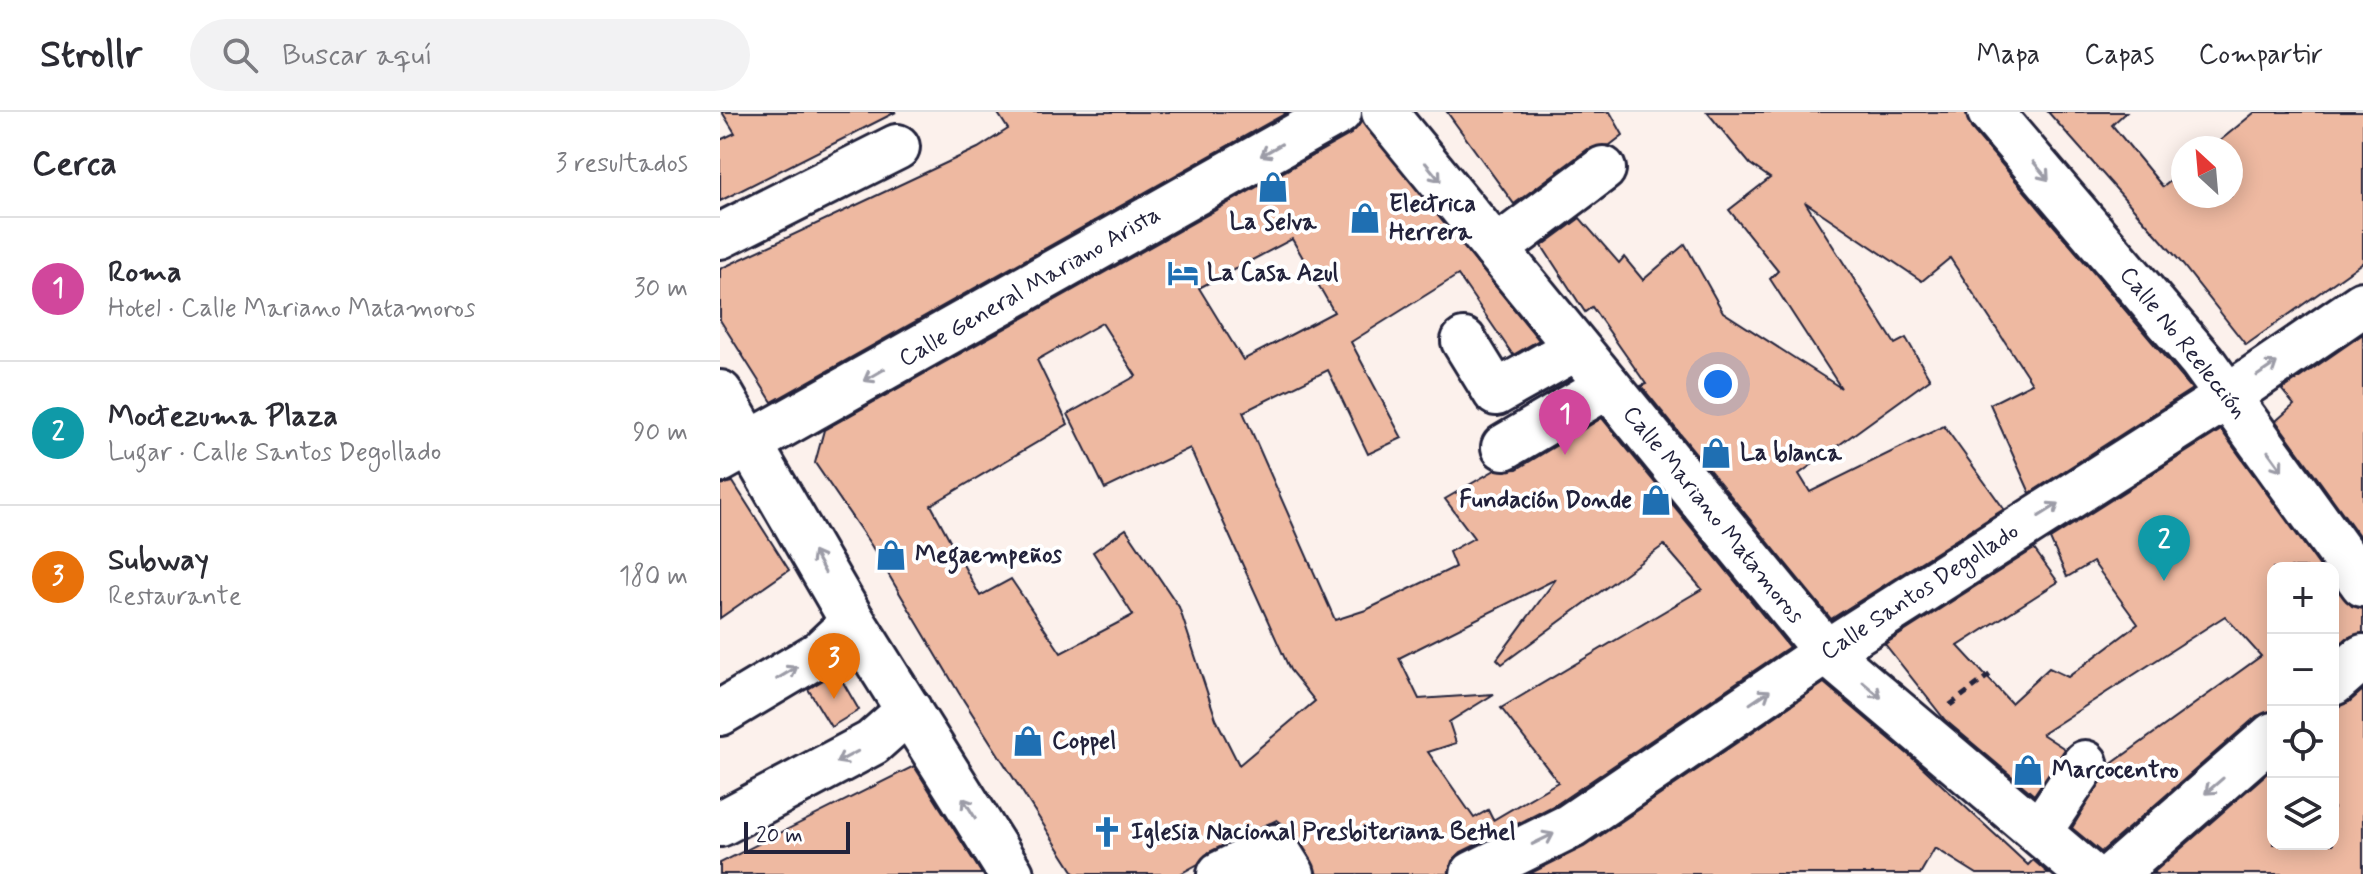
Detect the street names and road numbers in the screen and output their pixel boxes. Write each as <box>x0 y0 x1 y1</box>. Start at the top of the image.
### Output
street label: Calle General Mariano Arista <box>894 199 1166 375</box>
street label: Calle No Reelección <box>2112 260 2254 426</box>
street label: Calle Mariano Matamoros <box>1615 400 1811 631</box>
street label: Calle Santos Degollado <box>1815 516 2026 669</box>

